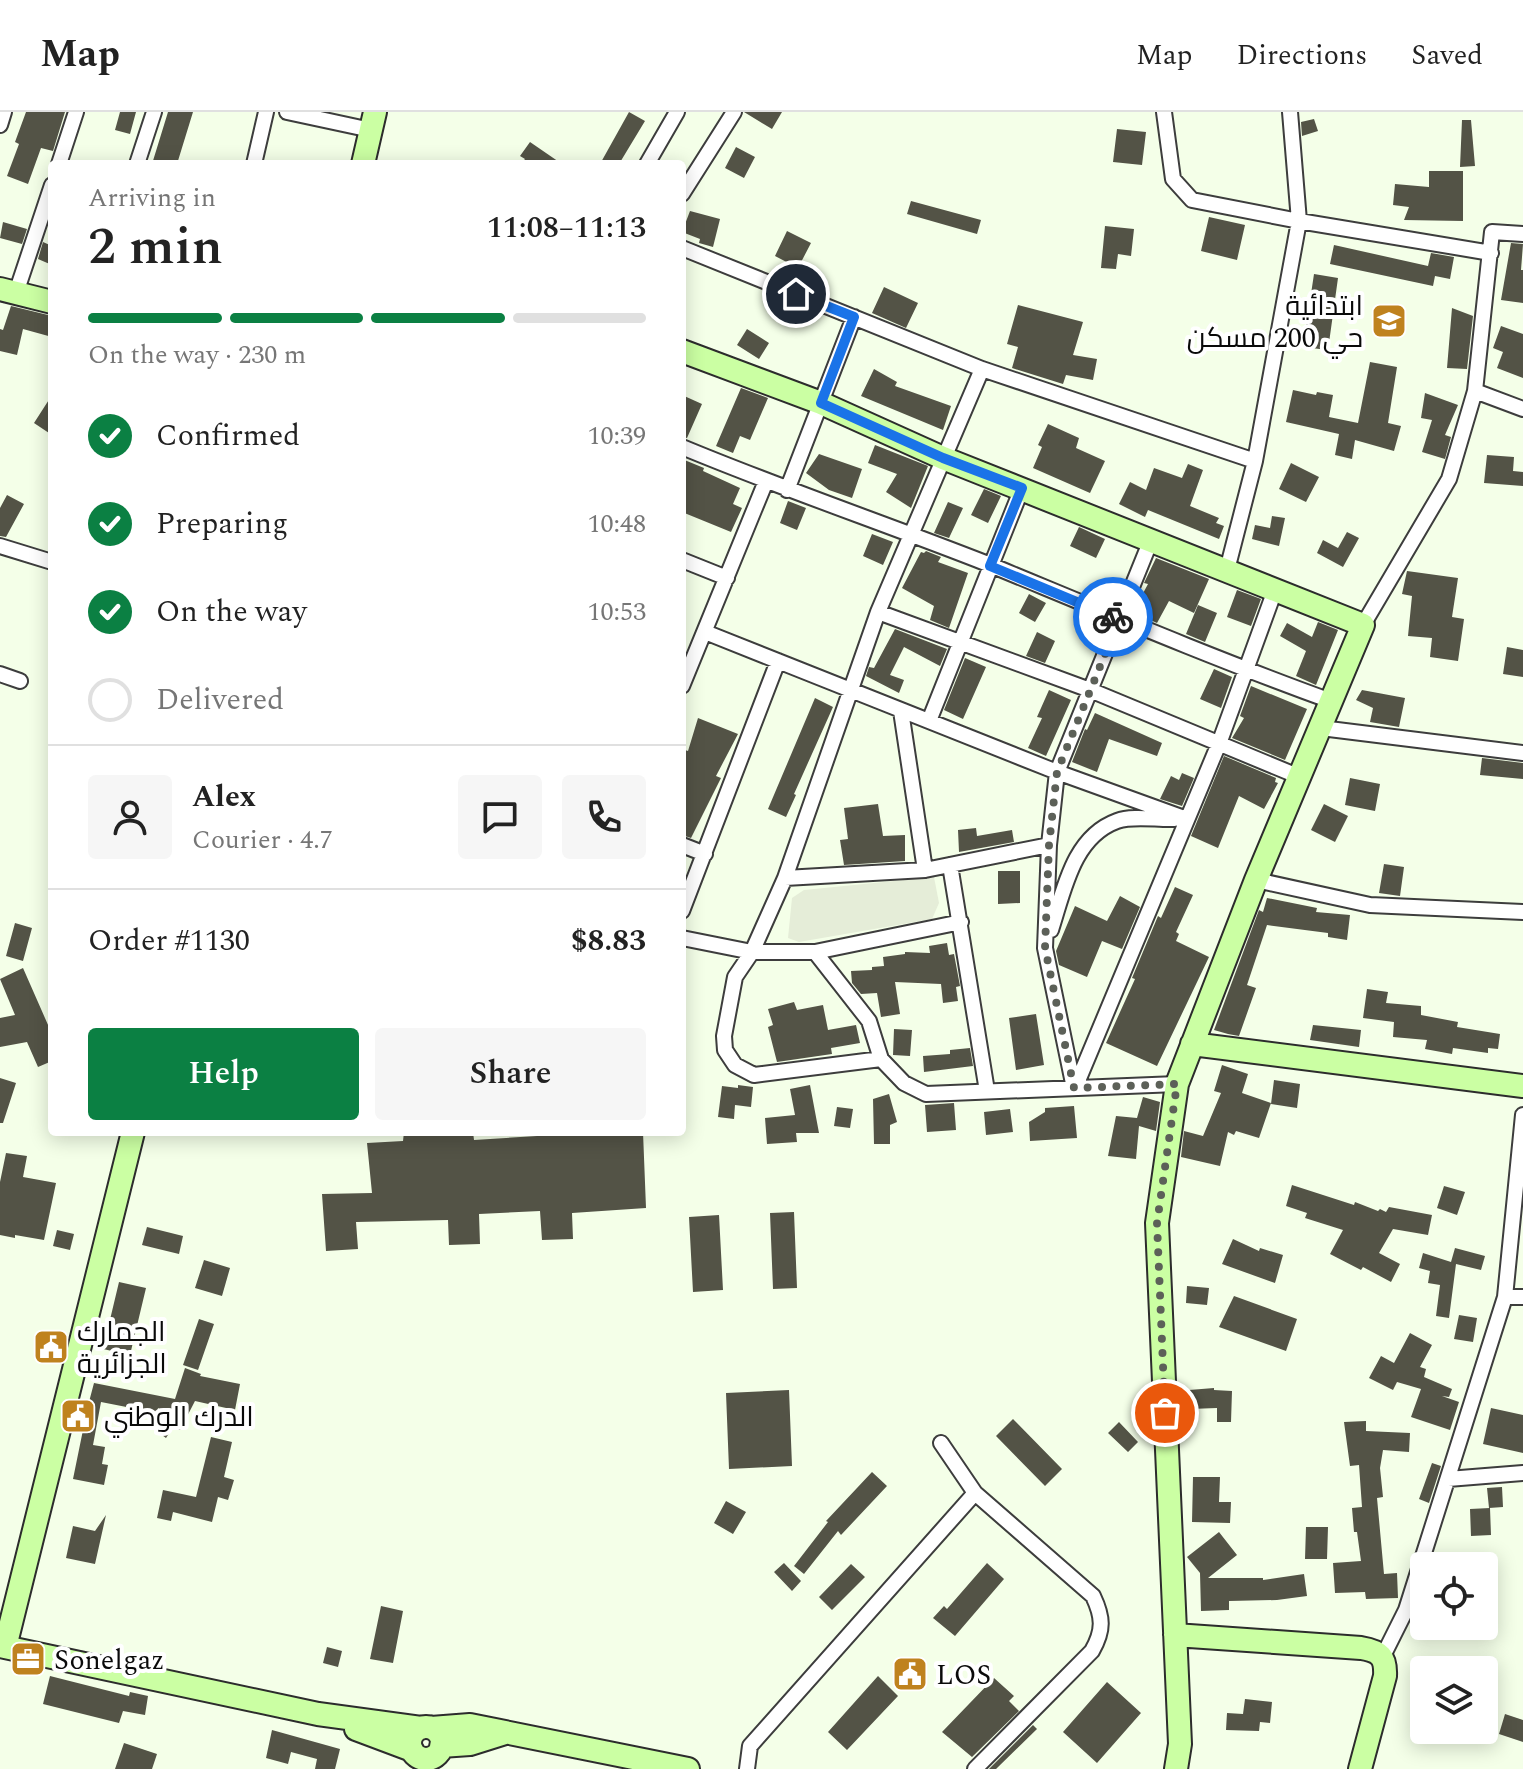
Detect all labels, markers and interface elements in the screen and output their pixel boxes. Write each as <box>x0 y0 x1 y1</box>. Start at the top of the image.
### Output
text: Map <box>40 26 120 84</box>
text: Map <box>1136 34 1193 77</box>
text: Directions <box>1237 34 1367 77</box>
text: Saved <box>1411 34 1483 77</box>
text: Arriving in <box>88 178 216 218</box>
text: 11:08–11:13 <box>487 205 646 251</box>
text: 2 min <box>88 208 223 287</box>
pin <box>762 260 830 328</box>
icon: home <box>774 272 818 316</box>
place label: ابتدائية حي 200 مسكن <box>1187 285 1363 360</box>
school or university icon: ابتدائية حي 200 مسكن <box>1370 302 1408 340</box>
text: On the way · 230 m <box>88 335 306 375</box>
text: Confirmed <box>156 413 300 459</box>
icon: check <box>88 414 132 458</box>
text: 10:39 <box>587 416 646 456</box>
text: Preparing <box>156 501 288 547</box>
icon: check <box>88 502 132 546</box>
text: 10:48 <box>587 504 646 544</box>
courier <box>1073 577 1153 657</box>
text: On the way <box>156 589 307 635</box>
icon: check <box>88 590 132 634</box>
text: 10:53 <box>587 592 646 632</box>
icon: bike <box>1091 595 1135 639</box>
text: Delivered <box>156 677 284 723</box>
text: Alex <box>192 774 256 820</box>
button: person <box>88 775 172 859</box>
button: chat <box>458 775 542 859</box>
button: phone <box>562 775 646 859</box>
text: Courier · 4.7 <box>192 820 333 860</box>
text: Order #1130 <box>88 918 250 964</box>
text: $8.83 <box>571 918 646 964</box>
button: Help <box>88 1028 359 1120</box>
button: Share <box>375 1028 646 1120</box>
place label: الجمارك الجزائرية <box>77 1311 167 1386</box>
public building icon: الجمارك الجزائرية <box>32 1328 70 1366</box>
pin <box>1131 1379 1199 1447</box>
icon: bag <box>1143 1391 1187 1435</box>
place label: الدرك الوطني <box>104 1396 254 1439</box>
public building icon: الدرك الوطني <box>59 1397 97 1435</box>
map controls <box>1410 1552 1498 1744</box>
button: locate <box>1410 1552 1498 1640</box>
place label: Sonelgaz <box>54 1639 165 1682</box>
office icon: Sonelgaz <box>9 1640 47 1678</box>
place label: LOS <box>936 1654 991 1697</box>
public building icon: LOS <box>891 1655 929 1693</box>
button: layers <box>1410 1656 1498 1744</box>

